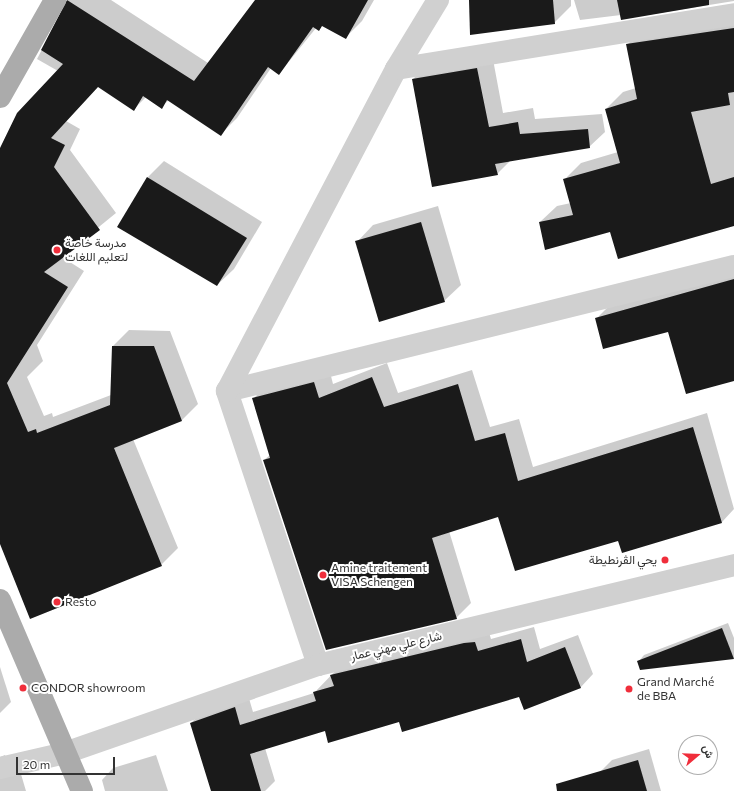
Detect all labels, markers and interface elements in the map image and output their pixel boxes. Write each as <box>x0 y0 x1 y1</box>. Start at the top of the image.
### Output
place label: مدرسة خاصة لتعليم اللغات <box>65 236 128 264</box>
marker: مدرسة خاصة لتعليم اللغات <box>52 245 62 255</box>
place label: يحي الڤرنطيطة <box>589 553 657 567</box>
marker: يحي الڤرنطيطة <box>660 555 670 565</box>
place label: Amine traitement VISA Schengen <box>331 561 427 589</box>
marker: Amine traitement VISA Schengen <box>318 570 328 580</box>
place label: Resto <box>65 595 96 609</box>
marker: Resto <box>52 597 62 607</box>
street label: شارع علي مهني عمار <box>349 628 443 664</box>
place label: Grand Marché de BBA <box>637 675 714 703</box>
place label: CONDOR showroom <box>31 681 145 695</box>
marker: CONDOR showroom <box>18 683 28 693</box>
marker: Grand Marché de BBA <box>624 684 634 694</box>
north arrow <box>678 735 718 775</box>
text: ش <box>701 743 717 760</box>
scale bar <box>18 749 117 775</box>
text: 20 m <box>23 757 50 771</box>

